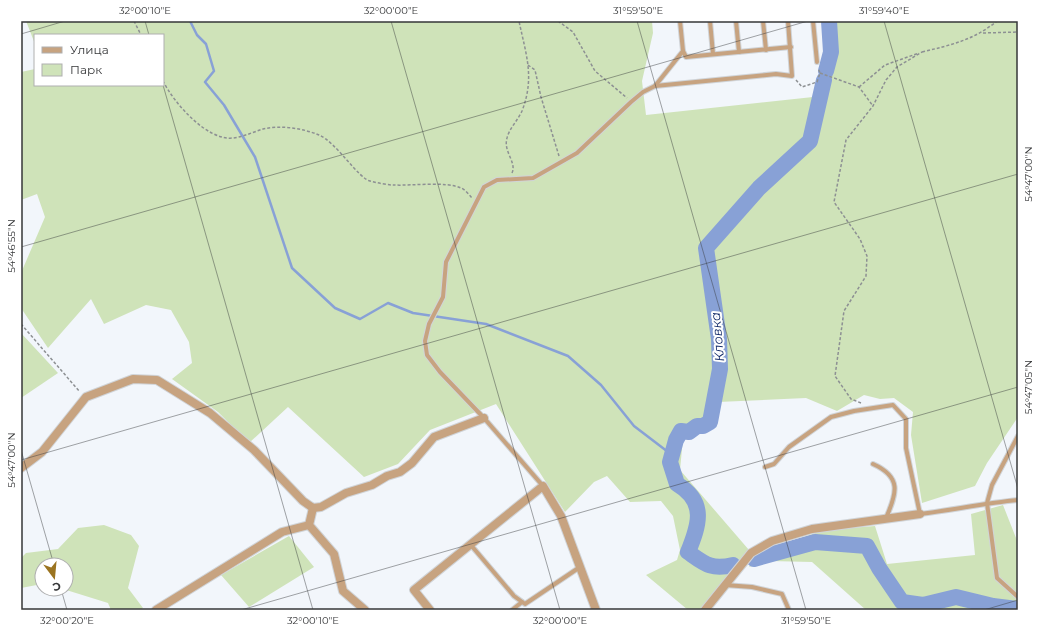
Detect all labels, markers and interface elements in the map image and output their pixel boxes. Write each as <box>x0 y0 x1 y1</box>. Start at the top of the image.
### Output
text: 32°00'10"E <box>119 4 171 17</box>
text: 32°00'00"E <box>364 4 419 17</box>
text: 31°59'50"E <box>613 4 663 17</box>
text: 31°59'40"E <box>859 4 910 17</box>
legend <box>34 34 164 86</box>
text: Улица <box>70 42 109 57</box>
text: Парк <box>70 62 102 77</box>
text: 54°47'00"N <box>1022 146 1035 202</box>
text: 54°46'55"N <box>5 219 18 273</box>
water label: Кловка <box>707 312 727 362</box>
text: 54°47'05"N <box>1022 360 1035 414</box>
text: 54°47'00"N <box>5 432 18 488</box>
north arrow <box>34 557 74 597</box>
text: С <box>51 579 63 594</box>
text: 32°00'20"E <box>40 614 94 627</box>
text: 32°00'10"E <box>287 614 339 627</box>
text: 32°00'00"E <box>533 614 588 627</box>
text: 31°59'50"E <box>781 614 831 627</box>

